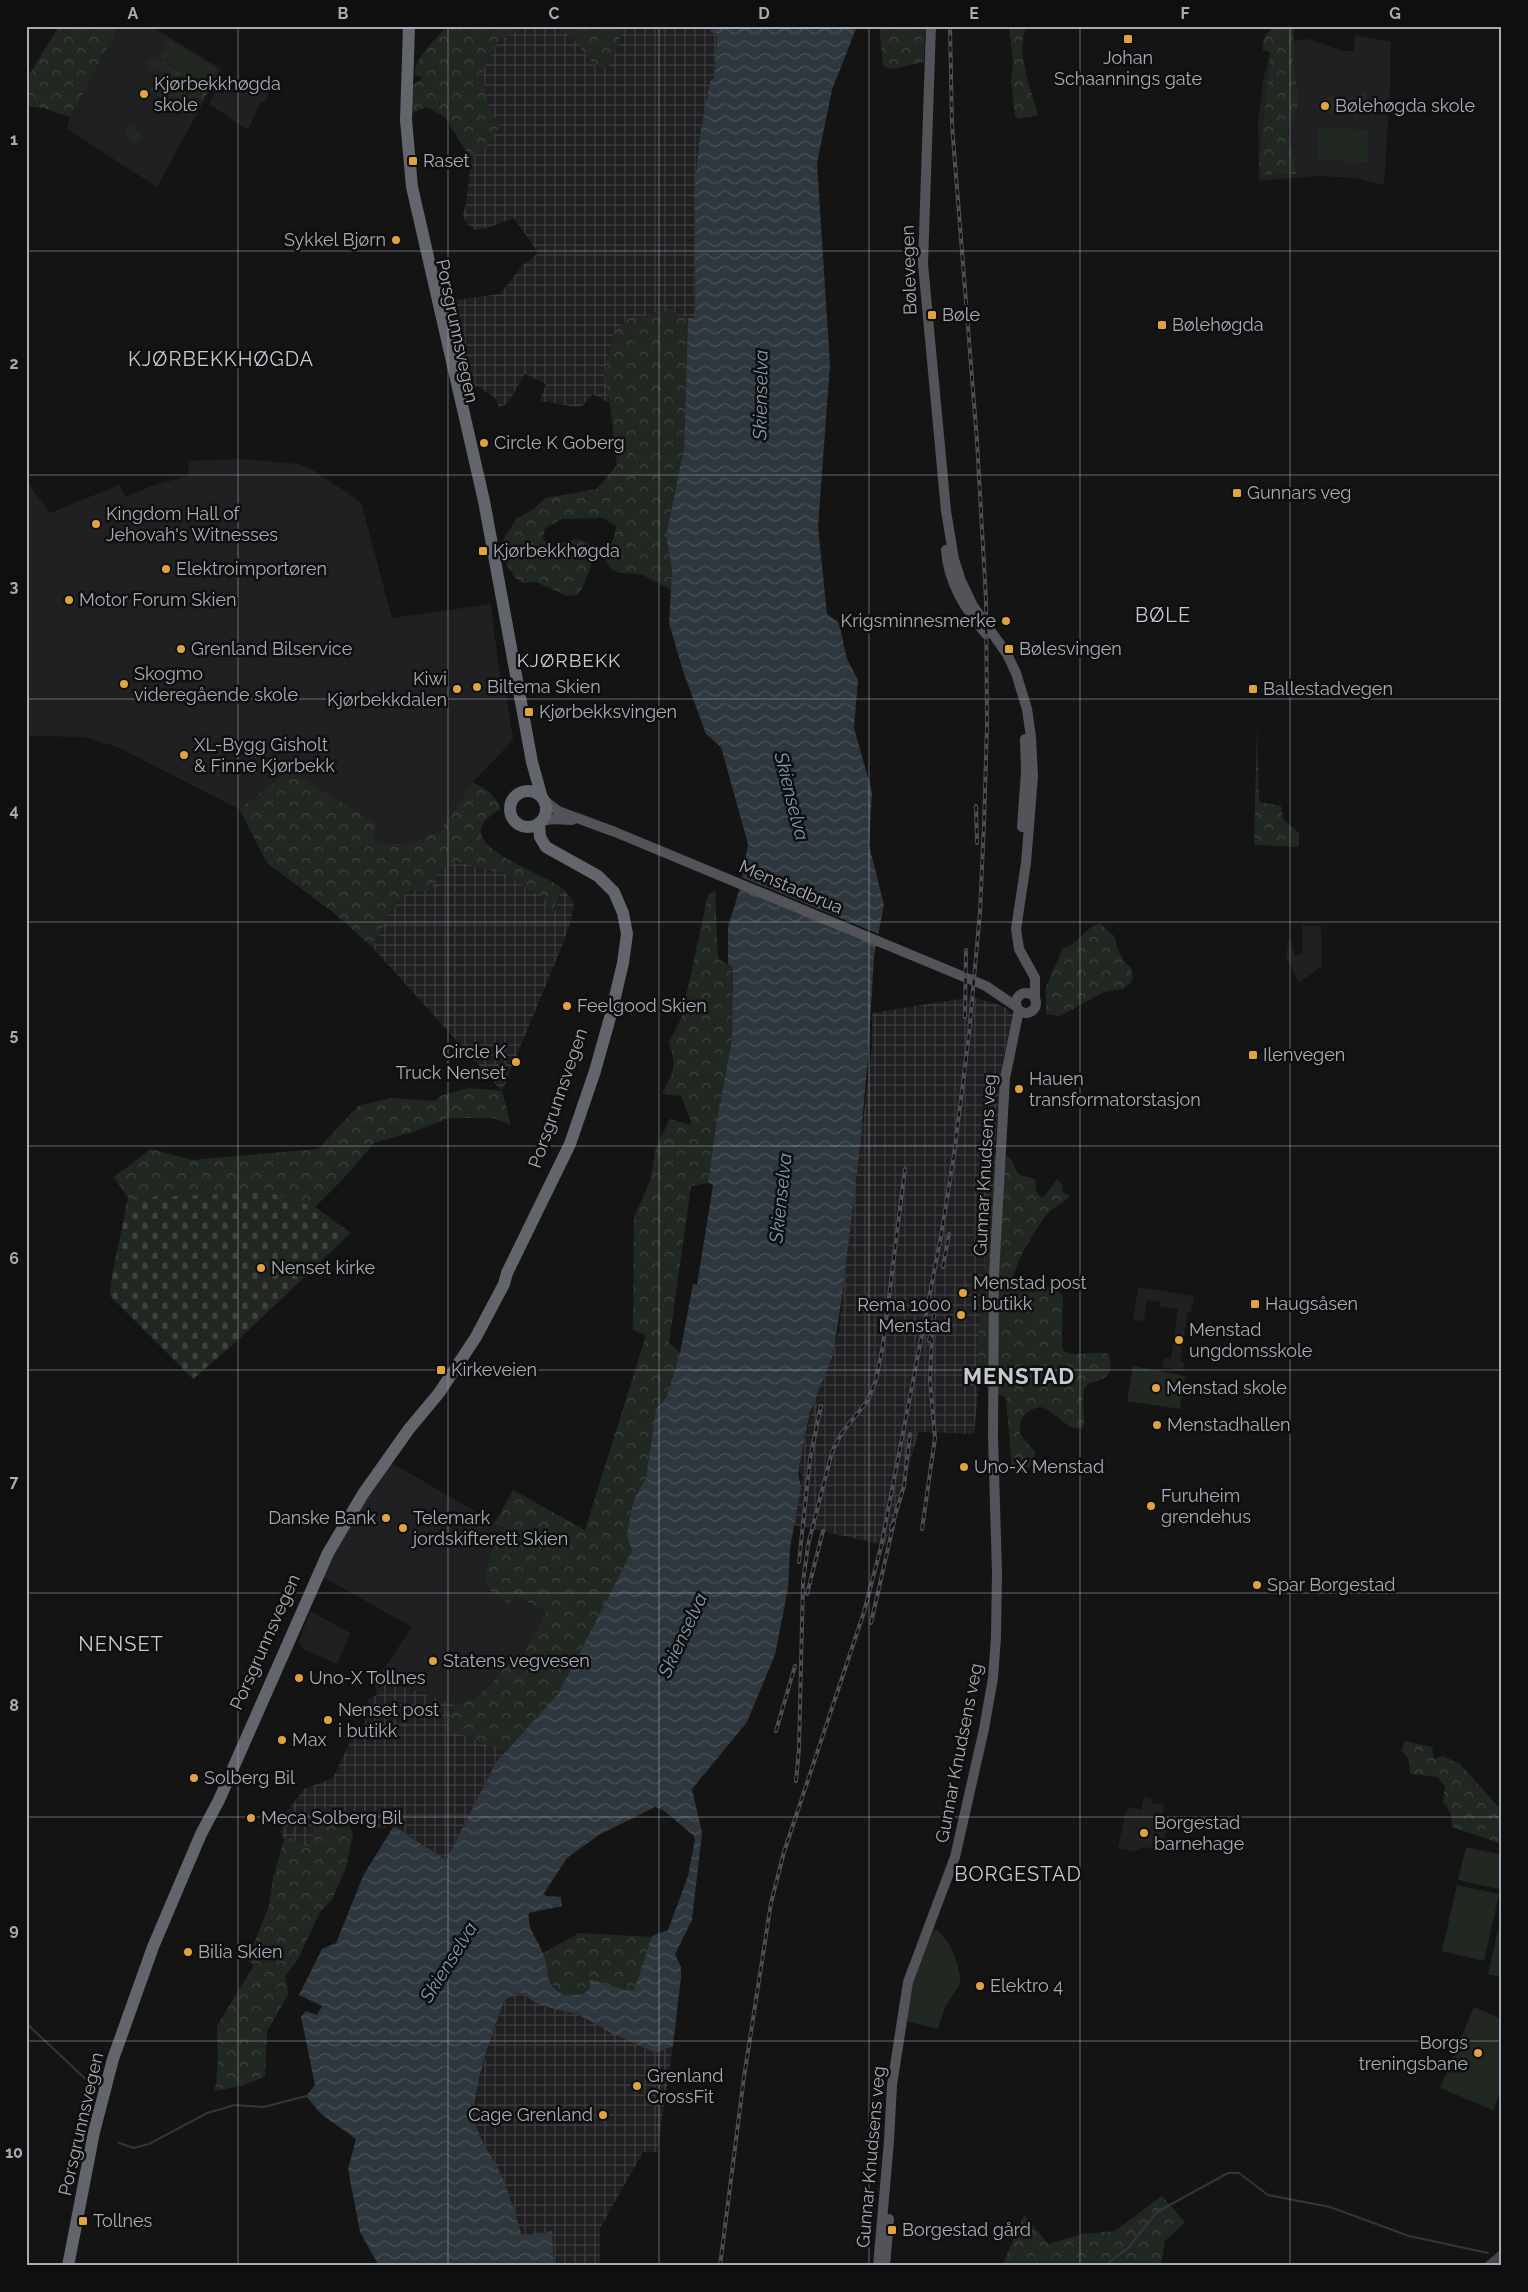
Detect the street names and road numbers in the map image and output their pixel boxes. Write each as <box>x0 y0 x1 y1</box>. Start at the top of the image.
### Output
street label: Bølevegen <box>896 225 921 315</box>
street label: Porsgrunnsvegen <box>432 257 483 405</box>
street label: Menstadbrua <box>736 855 846 918</box>
street label: Porsgrunnsvegen <box>524 1025 591 1170</box>
street label: Gunnar Knudsens veg <box>969 1073 1000 1257</box>
street label: Porsgrunnsvegen <box>225 1571 304 1713</box>
street label: Gunnar Knudsens veg <box>931 1661 986 1844</box>
street label: Porsgrunnsvegen <box>54 2050 107 2198</box>
street label: Gunnar Knudsens veg <box>852 2065 889 2249</box>

